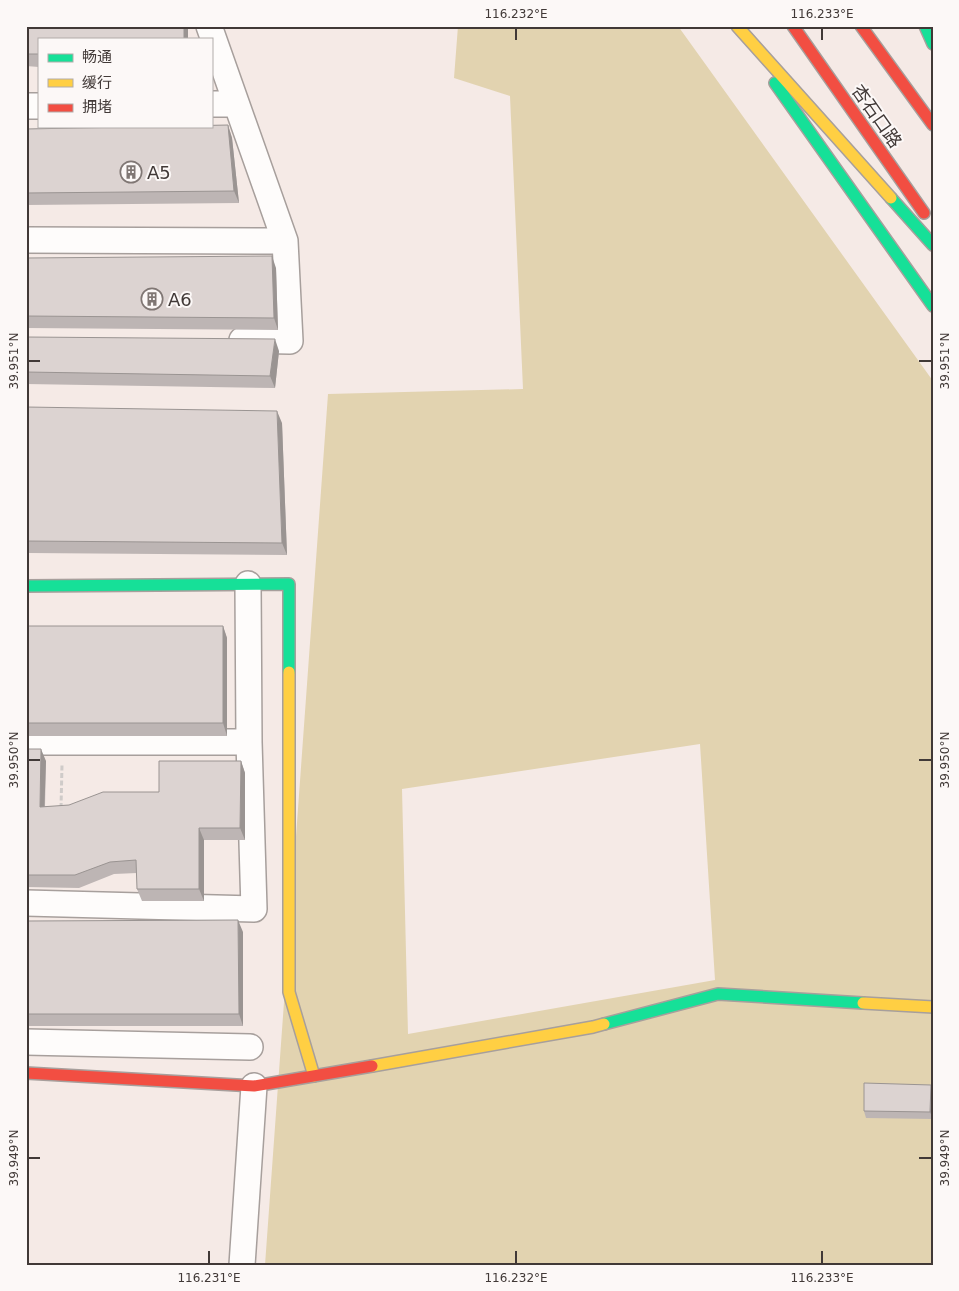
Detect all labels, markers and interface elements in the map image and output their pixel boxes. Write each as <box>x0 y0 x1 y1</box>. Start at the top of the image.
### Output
text: 116.232°E <box>484 7 548 21</box>
text: 116.233°E <box>790 7 854 21</box>
legend <box>38 38 212 128</box>
text: 畅通 <box>82 48 112 66</box>
text: 缓行 <box>82 74 112 92</box>
street label: 杏石口路 <box>848 80 906 152</box>
text: 拥堵 <box>82 98 112 116</box>
building icon: A5 <box>119 160 143 184</box>
place label: A5 <box>147 162 171 183</box>
building icon: A6 <box>140 287 164 311</box>
place label: A6 <box>168 289 192 310</box>
text: 39.951°N <box>7 333 21 389</box>
text: 39.951°N <box>938 333 952 389</box>
text: 39.950°N <box>7 732 21 788</box>
text: 39.950°N <box>938 732 952 788</box>
text: 39.949°N <box>7 1130 21 1186</box>
text: 39.949°N <box>938 1130 952 1186</box>
text: 116.231°E <box>177 1271 241 1285</box>
text: 116.232°E <box>484 1271 548 1285</box>
text: 116.233°E <box>790 1271 854 1285</box>

